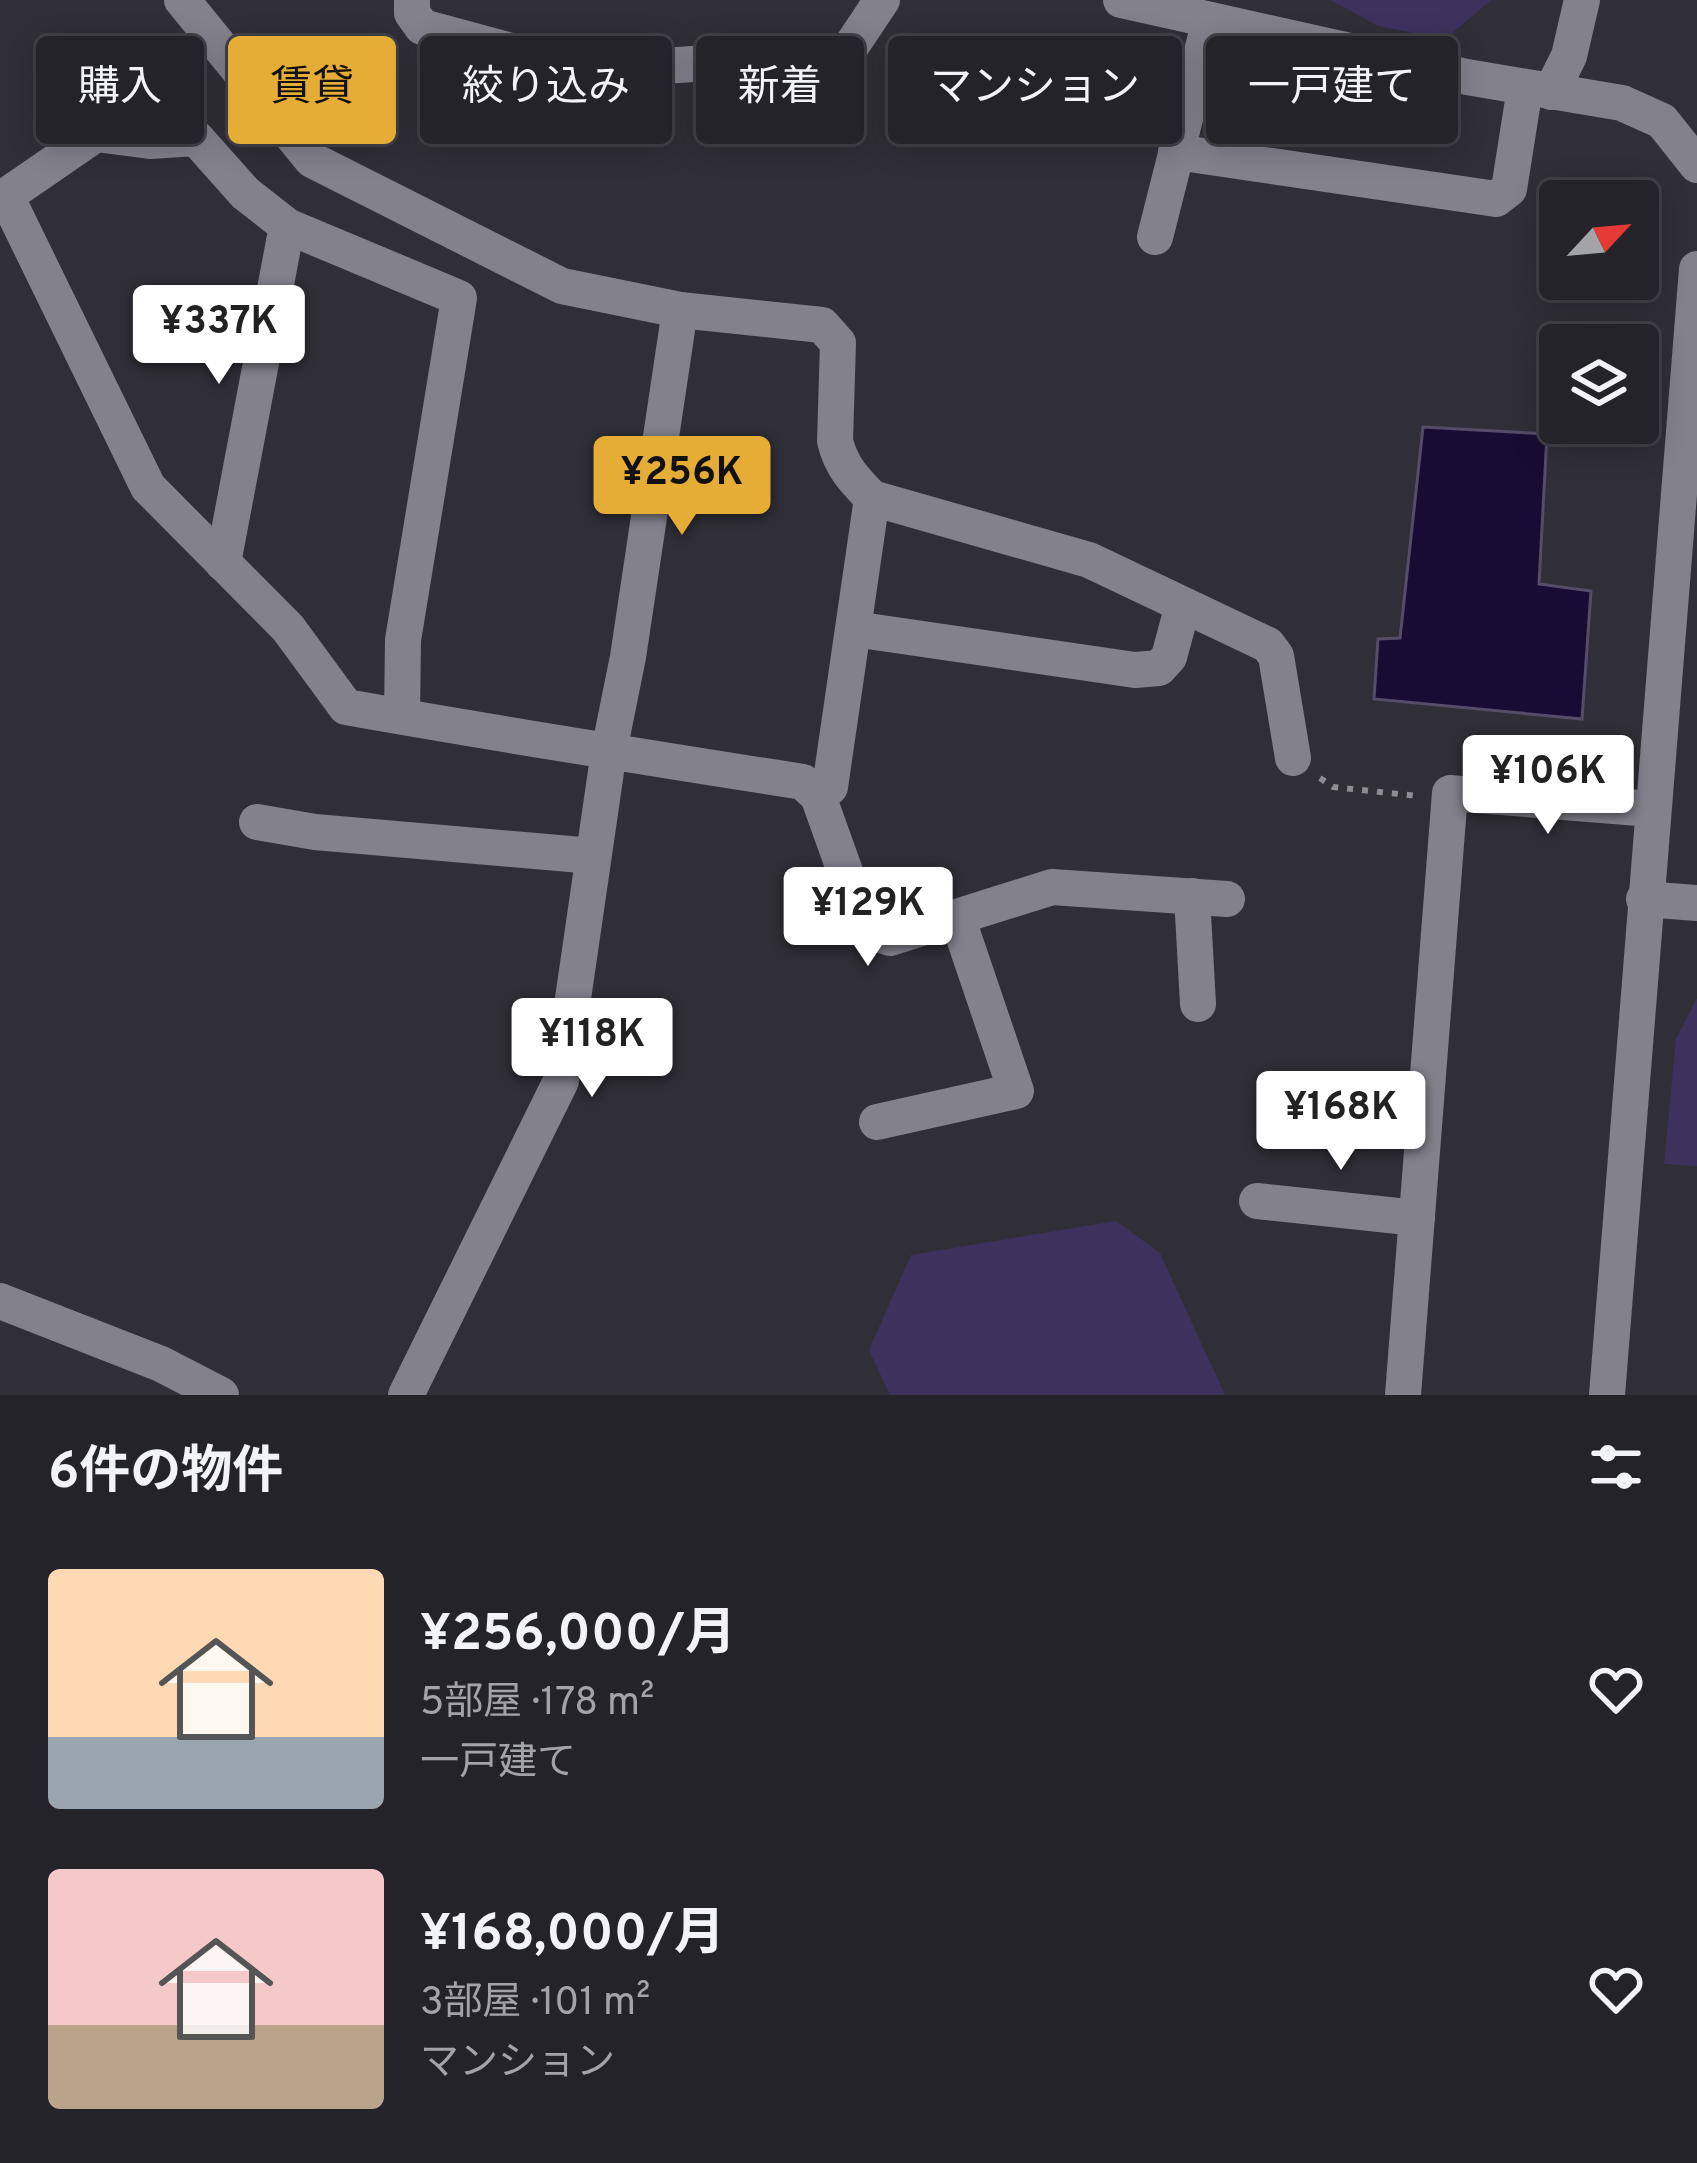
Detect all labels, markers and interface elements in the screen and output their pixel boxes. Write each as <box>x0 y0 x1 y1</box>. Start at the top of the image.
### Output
chip: 購入 <box>36 36 204 144</box>
chip: 賃貸 <box>228 36 396 144</box>
chip: 絞り込み <box>420 36 672 144</box>
chip: 新着 <box>696 36 864 144</box>
chip: マンション <box>888 36 1182 144</box>
chip: 一戸建て <box>1206 36 1458 144</box>
north arrow <box>1539 180 1659 300</box>
map controls <box>1539 180 1659 444</box>
pin: ¥337K <box>135 285 303 387</box>
text: ¥337K <box>160 299 278 348</box>
button: layers <box>1539 324 1659 444</box>
pin: ¥256K <box>598 436 766 538</box>
text: ¥256K <box>621 450 743 499</box>
pin: ¥106K <box>1464 735 1632 837</box>
text: ¥106K <box>1490 749 1606 798</box>
pin: ¥129K <box>784 867 952 969</box>
text: ¥129K <box>811 881 925 930</box>
pin: ¥118K <box>508 998 676 1100</box>
text: ¥118K <box>539 1012 645 1061</box>
pin: ¥168K <box>1257 1071 1425 1173</box>
text: ¥168K <box>1283 1085 1399 1134</box>
icon: filters <box>1583 1434 1649 1500</box>
text: 6件の物件 <box>48 1442 283 1507</box>
text: ¥256,000/月 <box>420 1604 736 1669</box>
icon: home <box>144 1617 288 1761</box>
icon: heart <box>1583 1656 1649 1722</box>
text: 5部屋 · 178 m² <box>420 1680 654 1729</box>
text: 一戸建て <box>420 1740 576 1789</box>
text: ¥168,000/月 <box>420 1904 725 1969</box>
icon: home <box>144 1917 288 2061</box>
icon: heart <box>1583 1956 1649 2022</box>
text: 3部屋 · 101 m² <box>420 1980 650 2029</box>
text: マンション <box>420 2040 615 2089</box>

